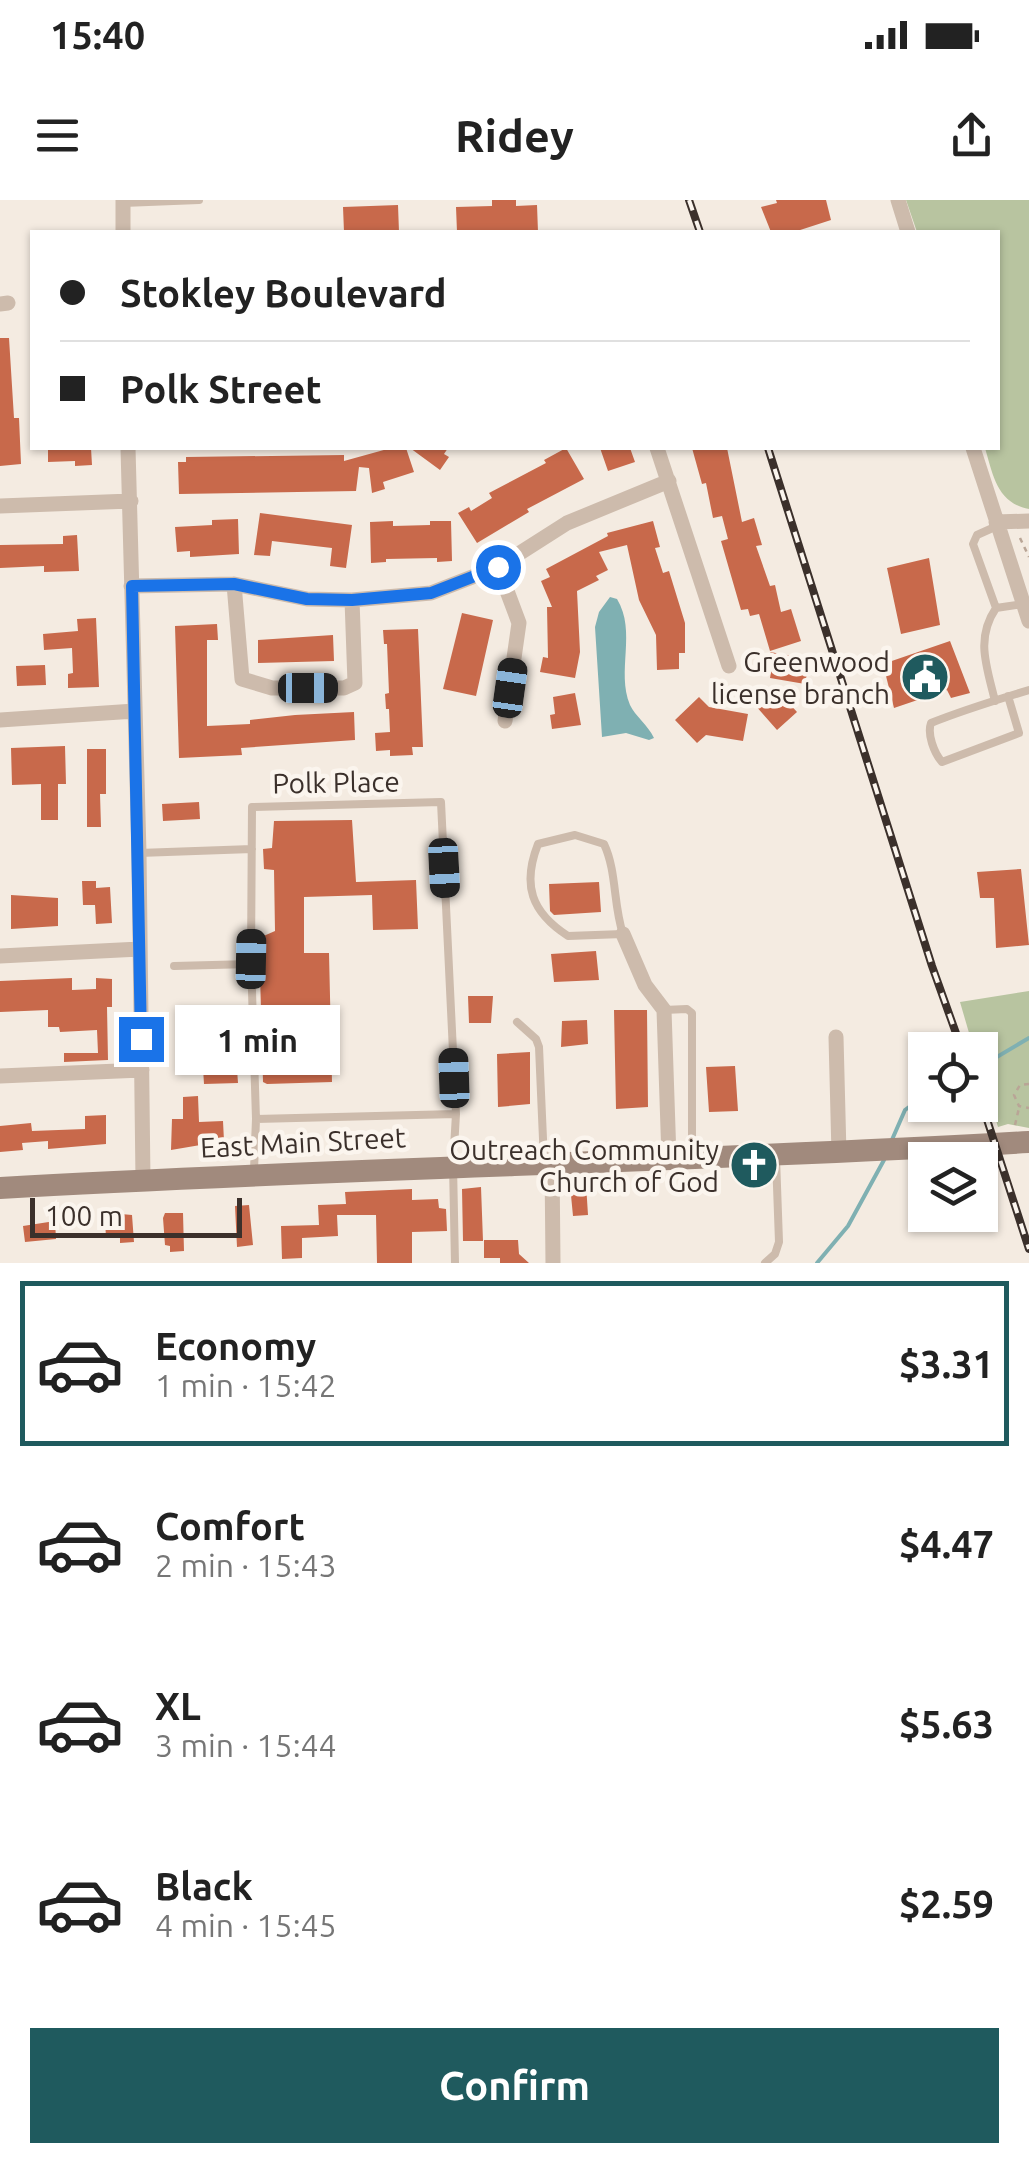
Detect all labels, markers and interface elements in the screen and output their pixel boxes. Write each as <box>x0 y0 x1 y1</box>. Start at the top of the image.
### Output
text: 15:40 <box>50 14 145 56</box>
icon: menu <box>30 108 85 163</box>
icon: share <box>944 108 999 163</box>
text: Ridey <box>455 110 574 161</box>
text: Stokley Boulevard <box>120 272 447 314</box>
text: Polk Street <box>120 368 322 410</box>
route start <box>476 545 521 590</box>
place label: Greenwood license branch <box>711 646 890 709</box>
public building icon: Greenwood license branch <box>899 651 951 703</box>
car <box>491 656 529 720</box>
car <box>278 673 338 703</box>
street label: Polk Place <box>272 765 400 799</box>
car <box>427 837 461 899</box>
car <box>235 929 267 989</box>
callout: 1 min <box>176 1004 341 1074</box>
route end <box>119 1017 164 1062</box>
text: 1 min <box>217 1022 298 1058</box>
map controls <box>908 1032 998 1232</box>
button: locate <box>908 1032 998 1122</box>
car <box>438 1047 470 1109</box>
street label: East Main Street <box>199 1121 407 1163</box>
place label: Outreach Community Church of God <box>449 1134 719 1197</box>
church icon: Outreach Community Church of God <box>728 1139 780 1191</box>
button: layers <box>908 1142 998 1232</box>
scale bar <box>30 1193 242 1238</box>
text: 100 m <box>45 1200 123 1231</box>
icon: car <box>35 1319 125 1409</box>
text: Economy <box>155 1325 316 1367</box>
text: $3.31 <box>899 1343 994 1385</box>
text: 1 min · 15:42 <box>155 1367 337 1403</box>
icon: car <box>35 1499 125 1589</box>
text: Comfort <box>155 1505 305 1547</box>
text: $4.47 <box>899 1523 994 1565</box>
text: 2 min · 15:43 <box>155 1547 337 1583</box>
icon: car <box>35 1679 125 1769</box>
text: XL <box>155 1685 201 1727</box>
text: $5.63 <box>899 1703 994 1745</box>
text: 3 min · 15:44 <box>155 1727 337 1763</box>
icon: car <box>35 1859 125 1949</box>
text: Black <box>155 1865 253 1907</box>
text: $2.59 <box>899 1883 994 1925</box>
text: 4 min · 15:45 <box>155 1907 337 1943</box>
button: Confirm <box>30 2028 999 2143</box>

